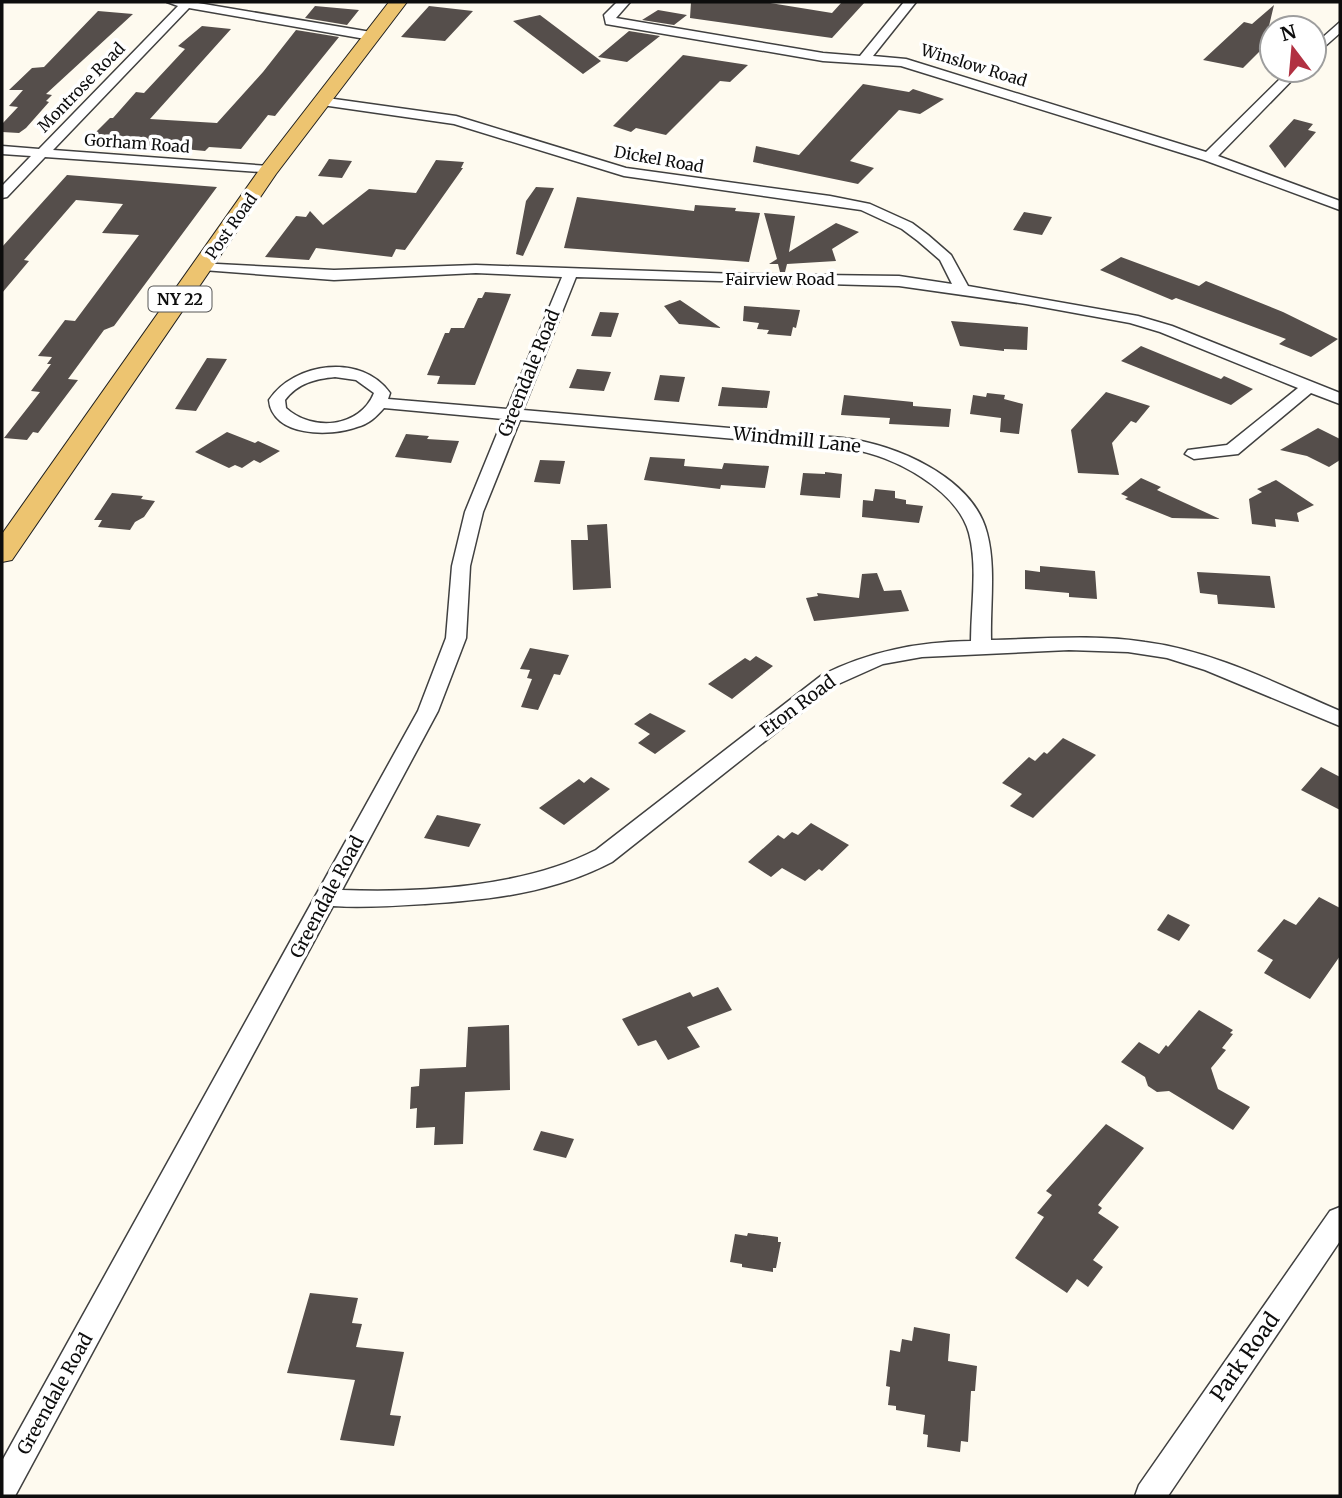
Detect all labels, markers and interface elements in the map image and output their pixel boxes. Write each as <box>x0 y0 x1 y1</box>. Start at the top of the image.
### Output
north arrow <box>1258 14 1328 84</box>
text: N <box>1278 19 1299 46</box>
street label: Montrose Road <box>33 38 129 136</box>
street label: Winslow Road <box>918 39 1030 91</box>
street label: Gorham Road <box>84 129 191 157</box>
street label: Dickel Road <box>613 141 706 177</box>
street label: Post Road <box>201 189 261 263</box>
street label: Fairview Road <box>725 269 835 289</box>
road number: NY 22 <box>148 286 212 312</box>
street label: Greendale Road <box>493 306 565 440</box>
street label: Windmill Lane <box>731 421 862 458</box>
street label: Eton Road <box>756 670 840 741</box>
street label: Greendale Road <box>285 832 369 962</box>
street label: Park Road <box>1204 1307 1285 1407</box>
street label: Greendale Road <box>12 1329 97 1458</box>

